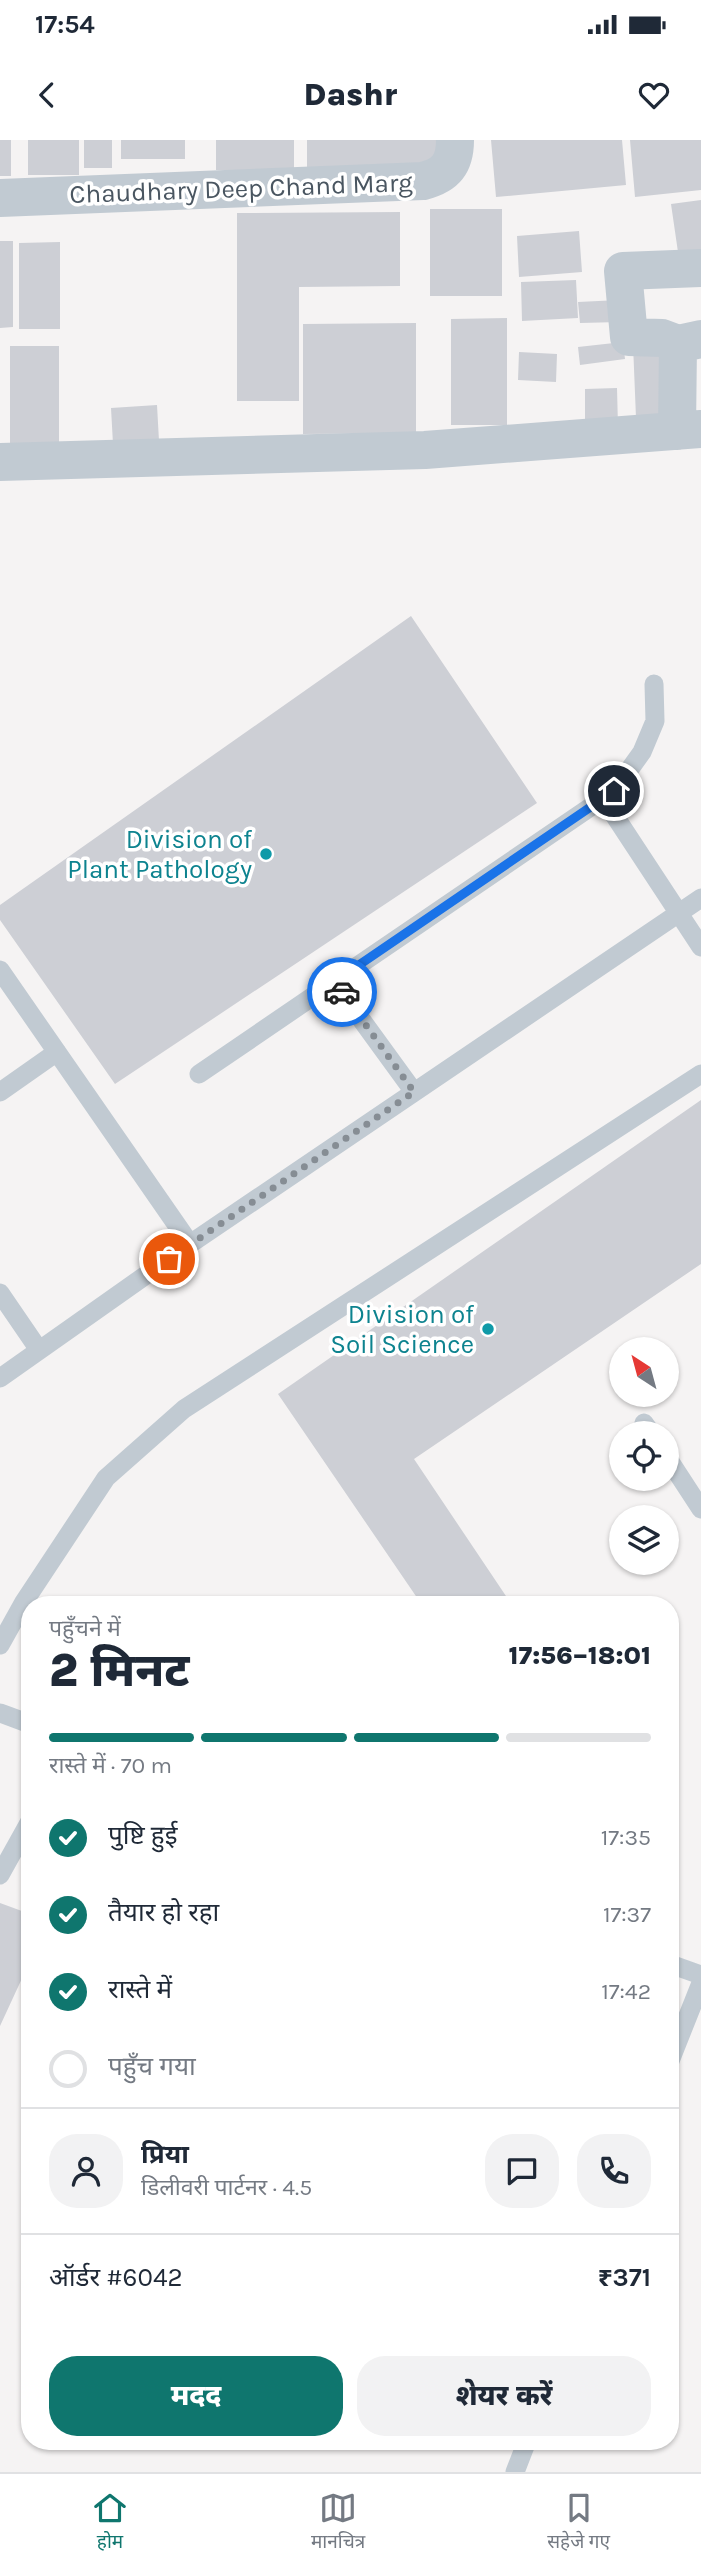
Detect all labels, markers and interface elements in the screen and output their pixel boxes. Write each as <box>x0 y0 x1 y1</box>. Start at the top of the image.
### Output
text: 17:54 <box>35 9 95 40</box>
icon: back <box>28 76 66 114</box>
text: Dashr <box>304 76 397 113</box>
icon: heart <box>635 76 673 114</box>
street label: Chaudhary Deep Chand Marg <box>69 167 413 210</box>
pin <box>584 761 644 821</box>
icon: home <box>595 772 633 810</box>
place label: Division of Plant Pathology <box>67 824 253 885</box>
marker: Division of Plant Pathology <box>258 846 274 862</box>
courier <box>307 957 377 1027</box>
icon: car <box>323 973 361 1011</box>
pin <box>139 1229 199 1289</box>
icon: bag <box>150 1240 188 1278</box>
place label: Division of Soil Science <box>330 1299 475 1360</box>
marker: Division of Soil Science <box>480 1321 496 1337</box>
north arrow <box>609 1337 679 1407</box>
map controls <box>609 1337 679 1575</box>
button: locate <box>609 1421 679 1491</box>
button: layers <box>609 1505 679 1575</box>
text: पहुँचने में <box>49 1615 121 1642</box>
text: 17:56–18:01 <box>509 1640 651 1671</box>
text: 2 मिनट <box>49 1644 190 1698</box>
text: रास्ते में · 70 m <box>49 1752 172 1779</box>
icon: check <box>49 1819 87 1857</box>
text: पुष्टि हुई <box>108 1820 177 1851</box>
text: 17:35 <box>601 1824 651 1851</box>
icon: check <box>49 1896 87 1934</box>
text: तैयार हो रहा <box>108 1897 219 1928</box>
text: 17:37 <box>603 1901 651 1928</box>
icon: check <box>49 1973 87 2011</box>
text: रास्ते में <box>108 1974 172 2005</box>
text: 17:42 <box>601 1978 651 2005</box>
text: पहुँच गया <box>108 2051 196 2082</box>
button: person <box>49 2134 123 2208</box>
button: chat <box>485 2134 559 2208</box>
button: phone <box>577 2134 651 2208</box>
text: प्रिया <box>141 2139 189 2170</box>
text: डिलीवरी पार्टनर · 4.5 <box>141 2174 312 2201</box>
text: ऑर्डर #6042 <box>49 2262 182 2293</box>
text: ₹371 <box>598 2262 651 2293</box>
button: मदद <box>49 2356 343 2436</box>
button: शेयर करें <box>357 2356 651 2436</box>
tab: होम <box>91 2489 129 2556</box>
tab: मानचित्र <box>311 2489 365 2556</box>
tab: सहेजे गए <box>547 2489 610 2556</box>

